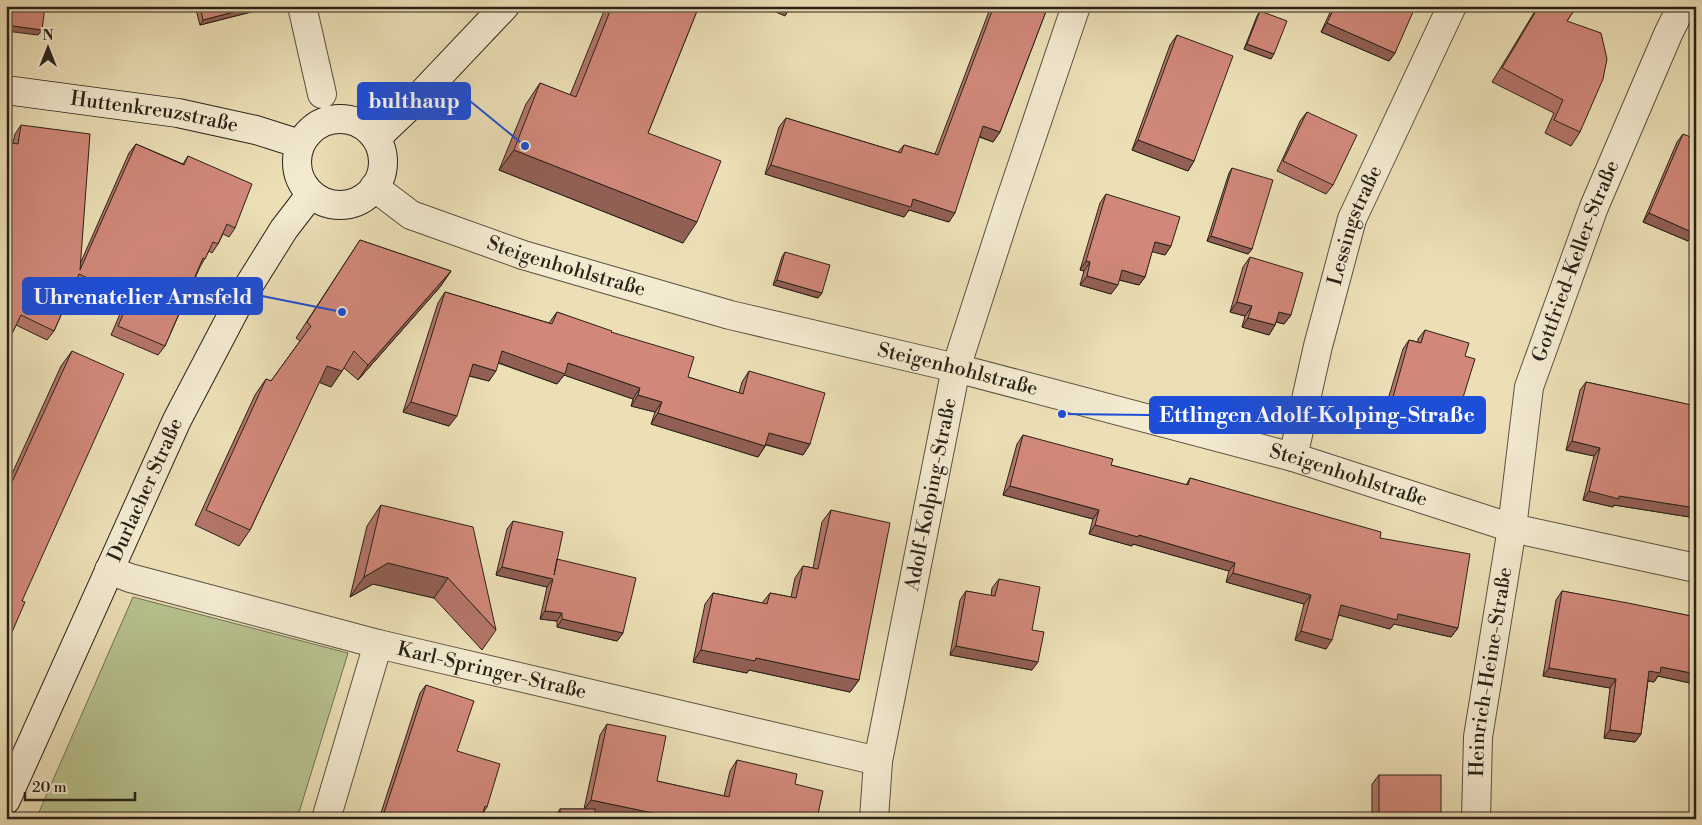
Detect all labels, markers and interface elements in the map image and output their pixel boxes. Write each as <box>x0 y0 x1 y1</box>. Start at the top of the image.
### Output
north arrow <box>22 22 72 72</box>
text: N <box>42 27 54 45</box>
callout: bulthaup <box>358 83 470 119</box>
street label: Huttenkreuzstraße <box>69 86 241 138</box>
text: bulthaup <box>368 89 460 115</box>
street label: Gottfried-Keller-Straße <box>1527 157 1625 365</box>
street label: Lessingstraße <box>1322 161 1388 288</box>
street label: Steigenhohlstraße <box>483 231 648 302</box>
callout: Uhrenatelier Arnsfeld <box>23 278 262 314</box>
text: Uhrenatelier Arnsfeld <box>34 285 252 311</box>
street label: Steigenhohlstraße <box>875 338 1041 402</box>
street label: Adolf-Kolping-Straße <box>899 396 962 594</box>
callout: Ettlingen Adolf-Kolping-Straße <box>1150 397 1485 433</box>
text: Ettlingen Adolf-Kolping-Straße <box>1159 403 1475 429</box>
street label: Durlacher Straße <box>102 414 189 566</box>
street label: Steigenhohlstraße <box>1267 439 1431 512</box>
street label: Heinrich-Heine-Straße <box>1465 565 1518 777</box>
street label: Karl-Springer-Straße <box>395 636 589 705</box>
scale bar <box>25 770 135 802</box>
text: 20 m <box>32 778 67 797</box>

